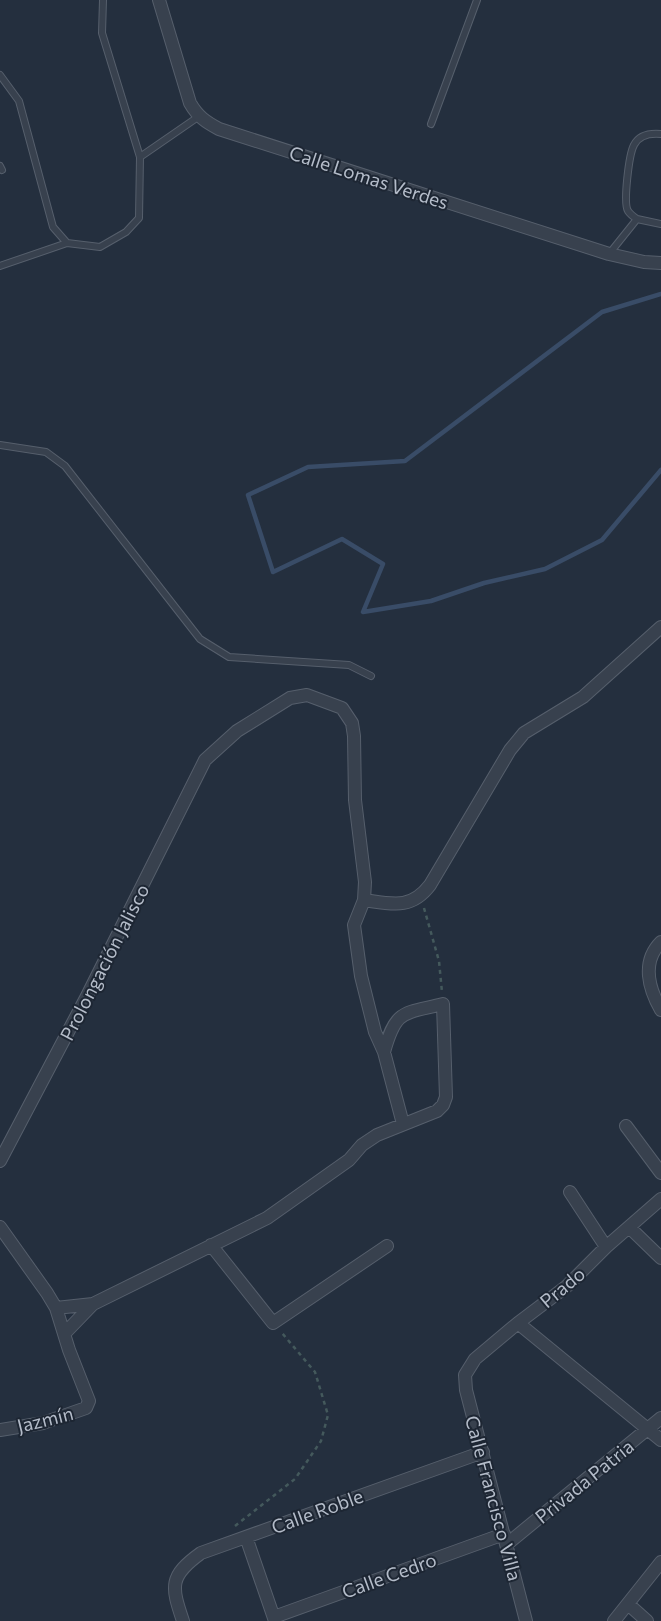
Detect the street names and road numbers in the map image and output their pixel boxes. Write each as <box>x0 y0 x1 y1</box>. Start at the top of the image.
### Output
street label: Calle Lomas Verdes <box>287 140 451 214</box>
street label: Prolongación Jalisco <box>55 880 153 1044</box>
street label: Prado <box>535 1262 589 1312</box>
street label: Jazmín <box>14 1401 76 1437</box>
street label: Calle Francisco Villa <box>461 1413 527 1583</box>
street label: Privada Patria <box>530 1434 638 1528</box>
street label: Calle Roble <box>268 1484 366 1538</box>
street label: Calle Cedro <box>339 1547 439 1603</box>

